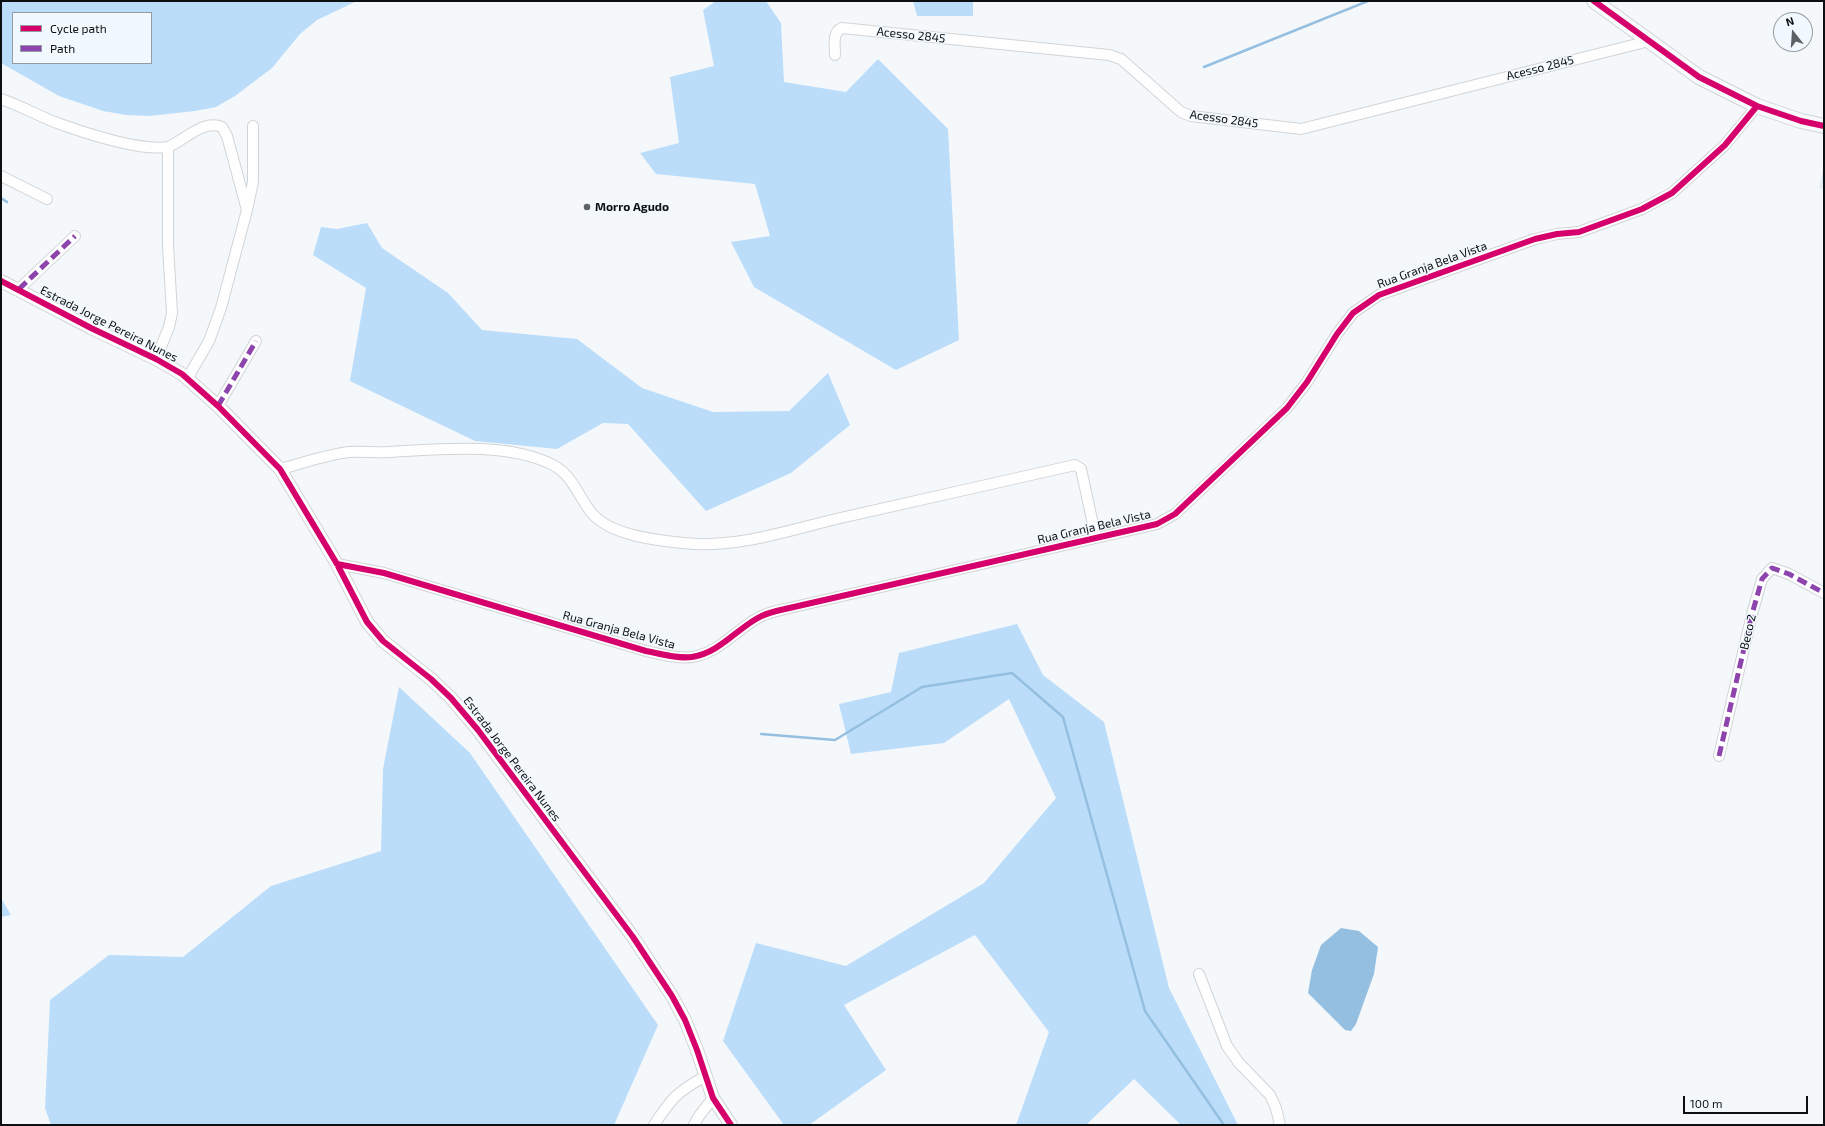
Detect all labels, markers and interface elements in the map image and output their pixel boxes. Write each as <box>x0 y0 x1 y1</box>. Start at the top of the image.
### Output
legend <box>12 12 152 64</box>
north arrow <box>1773 12 1813 52</box>
text: N <box>1784 14 1795 28</box>
text: Cycle path <box>50 21 107 35</box>
street label: Acesso 2845 <box>876 24 946 46</box>
text: Path <box>50 41 75 55</box>
street label: Acesso 2845 <box>1505 53 1575 83</box>
street label: Acesso 2845 <box>1189 107 1259 131</box>
place label: Morro Agudo <box>595 200 669 214</box>
marker: Morro Agudo <box>582 202 592 212</box>
street label: Rua Granja Bela Vista <box>1375 238 1489 292</box>
street label: Estrada Jorge Pereira Nunes <box>38 283 180 365</box>
street label: Rua Granja Bela Vista <box>1036 507 1152 547</box>
street label: Rua Granja Bela Vista <box>561 608 677 652</box>
street label: Beco 2 <box>1737 613 1759 651</box>
street label: Estrada Jorge Pereira Nunes <box>460 694 564 824</box>
scale bar <box>1685 1088 1810 1114</box>
text: 100 m <box>1690 1096 1722 1110</box>

